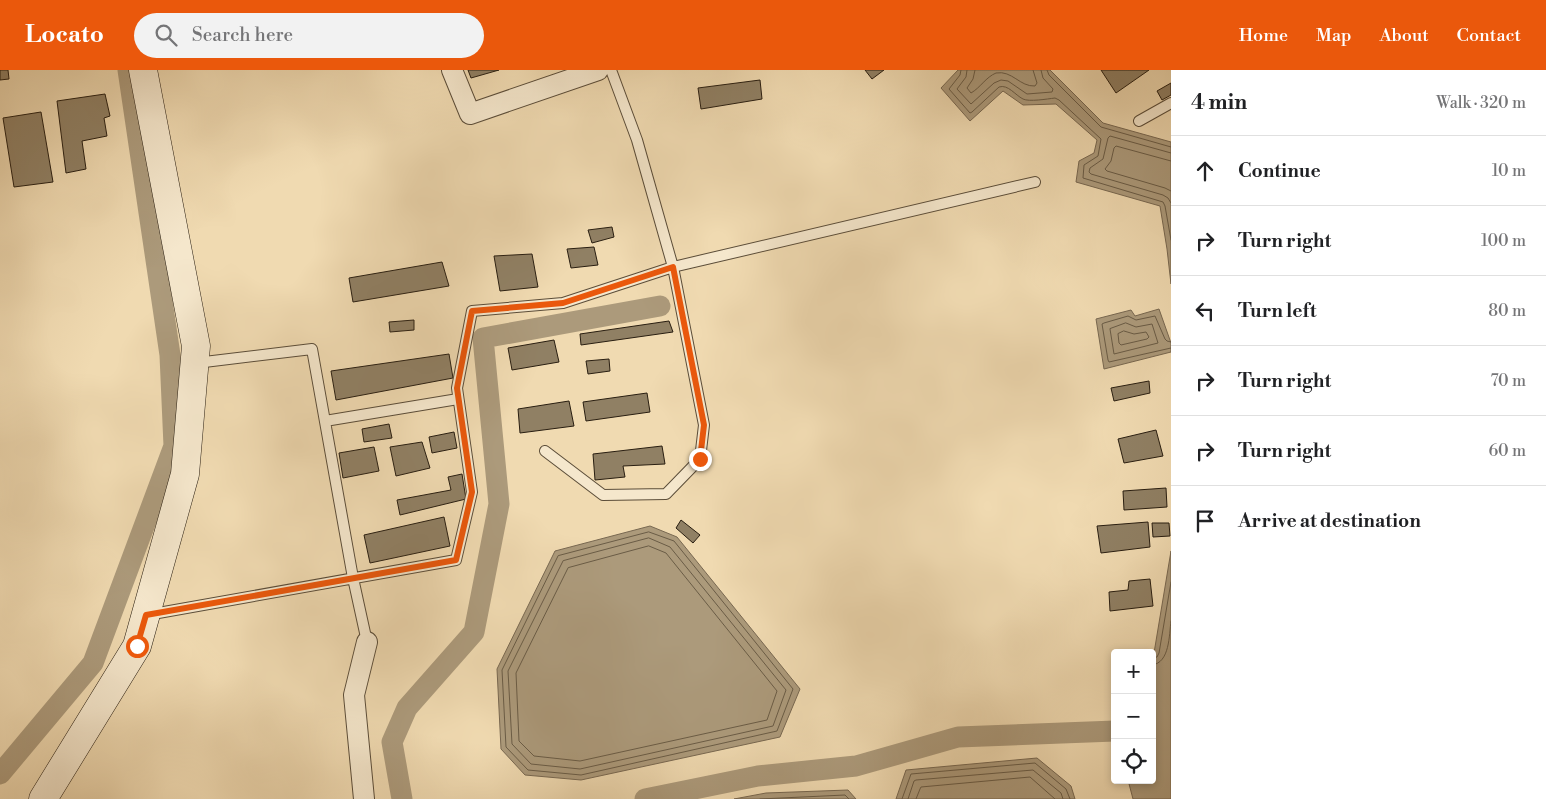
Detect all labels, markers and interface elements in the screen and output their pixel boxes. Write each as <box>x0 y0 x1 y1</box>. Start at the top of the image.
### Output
search box <box>134 13 484 58</box>
text: Locato <box>25 20 104 50</box>
icon: search <box>152 21 180 49</box>
text: Search here <box>192 23 293 47</box>
text: Home <box>1239 24 1288 47</box>
text: Map <box>1316 24 1352 47</box>
text: About <box>1380 24 1429 47</box>
text: Contact <box>1457 24 1521 47</box>
text: 4 min <box>1191 90 1247 116</box>
text: Walk · 320 m <box>1436 93 1526 113</box>
icon: ahead <box>1191 157 1219 185</box>
text: Continue <box>1238 159 1321 183</box>
text: 10 m <box>1492 161 1526 181</box>
icon: right <box>1191 227 1219 255</box>
text: Turn right <box>1238 229 1331 253</box>
text: 100 m <box>1481 231 1526 251</box>
icon: left <box>1191 297 1219 325</box>
text: Turn left <box>1238 299 1317 323</box>
text: 80 m <box>1488 301 1526 321</box>
icon: right <box>1191 367 1219 395</box>
text: Turn right <box>1238 369 1331 393</box>
text: 70 m <box>1490 371 1526 391</box>
icon: right <box>1191 437 1219 465</box>
text: Turn right <box>1238 439 1331 463</box>
text: 60 m <box>1488 441 1526 461</box>
route end <box>689 448 712 471</box>
icon: arrive <box>1191 507 1219 535</box>
text: Arrive at destination <box>1238 509 1421 533</box>
route start <box>126 635 149 658</box>
map controls <box>1111 649 1156 784</box>
button: + <box>1111 649 1156 694</box>
button: − <box>1111 694 1156 739</box>
button: locate <box>1111 739 1156 784</box>

